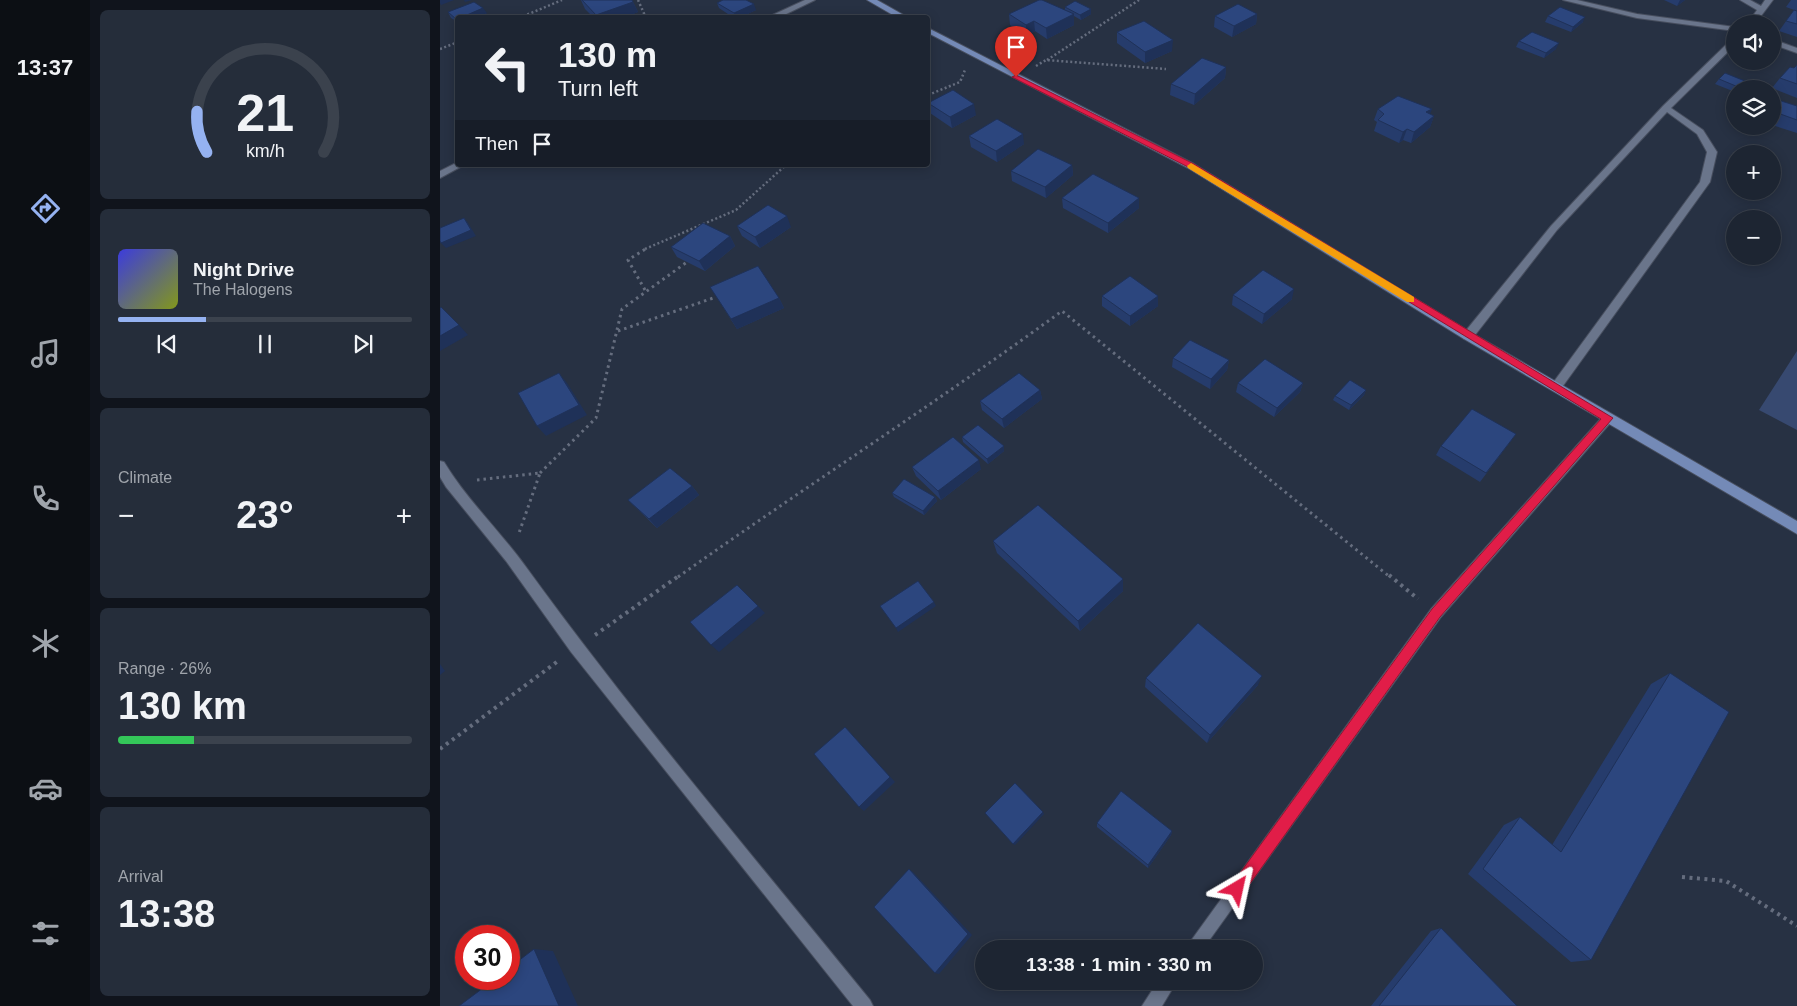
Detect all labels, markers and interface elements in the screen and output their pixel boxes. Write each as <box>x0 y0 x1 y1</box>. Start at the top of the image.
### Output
map controls <box>1726 15 1781 265</box>
button: sound <box>1726 15 1781 70</box>
pin <box>995 26 1037 77</box>
icon: arrive <box>1002 33 1030 61</box>
icon: left <box>475 35 540 100</box>
text: 130 m <box>558 35 657 74</box>
text: 13:37 <box>17 55 73 80</box>
text: Turn left <box>558 76 638 101</box>
button: layers <box>1726 80 1781 135</box>
text: 21 <box>236 84 294 142</box>
icon: arrive <box>528 130 556 158</box>
text: Then <box>475 133 518 154</box>
text: km/h <box>246 141 284 161</box>
button: + <box>1726 145 1781 200</box>
icon: directions <box>28 191 63 226</box>
button: − <box>1726 210 1781 265</box>
text: Night Drive <box>193 259 294 280</box>
text: The Halogens <box>193 281 293 298</box>
icon: previous <box>153 330 181 358</box>
icon: pause <box>251 330 279 358</box>
icon: next <box>349 330 377 358</box>
icon: music <box>28 336 63 371</box>
text: Climate <box>118 469 172 486</box>
icon: phone <box>28 481 63 516</box>
text: 23° <box>236 494 294 536</box>
text: − <box>118 500 134 531</box>
text: + <box>396 500 412 531</box>
icon: climate <box>28 626 63 661</box>
text: Range · 26% <box>118 660 211 677</box>
text: 130 km <box>118 685 247 727</box>
icon: car <box>28 771 63 806</box>
position arrow <box>1210 862 1262 914</box>
text: Arrival <box>118 868 163 885</box>
text: 13:38 <box>118 893 215 935</box>
icon: filters <box>28 916 63 951</box>
speed limit sign: 30 <box>455 925 520 990</box>
text: 13:38 · 1 min · 330 m <box>1026 954 1212 975</box>

